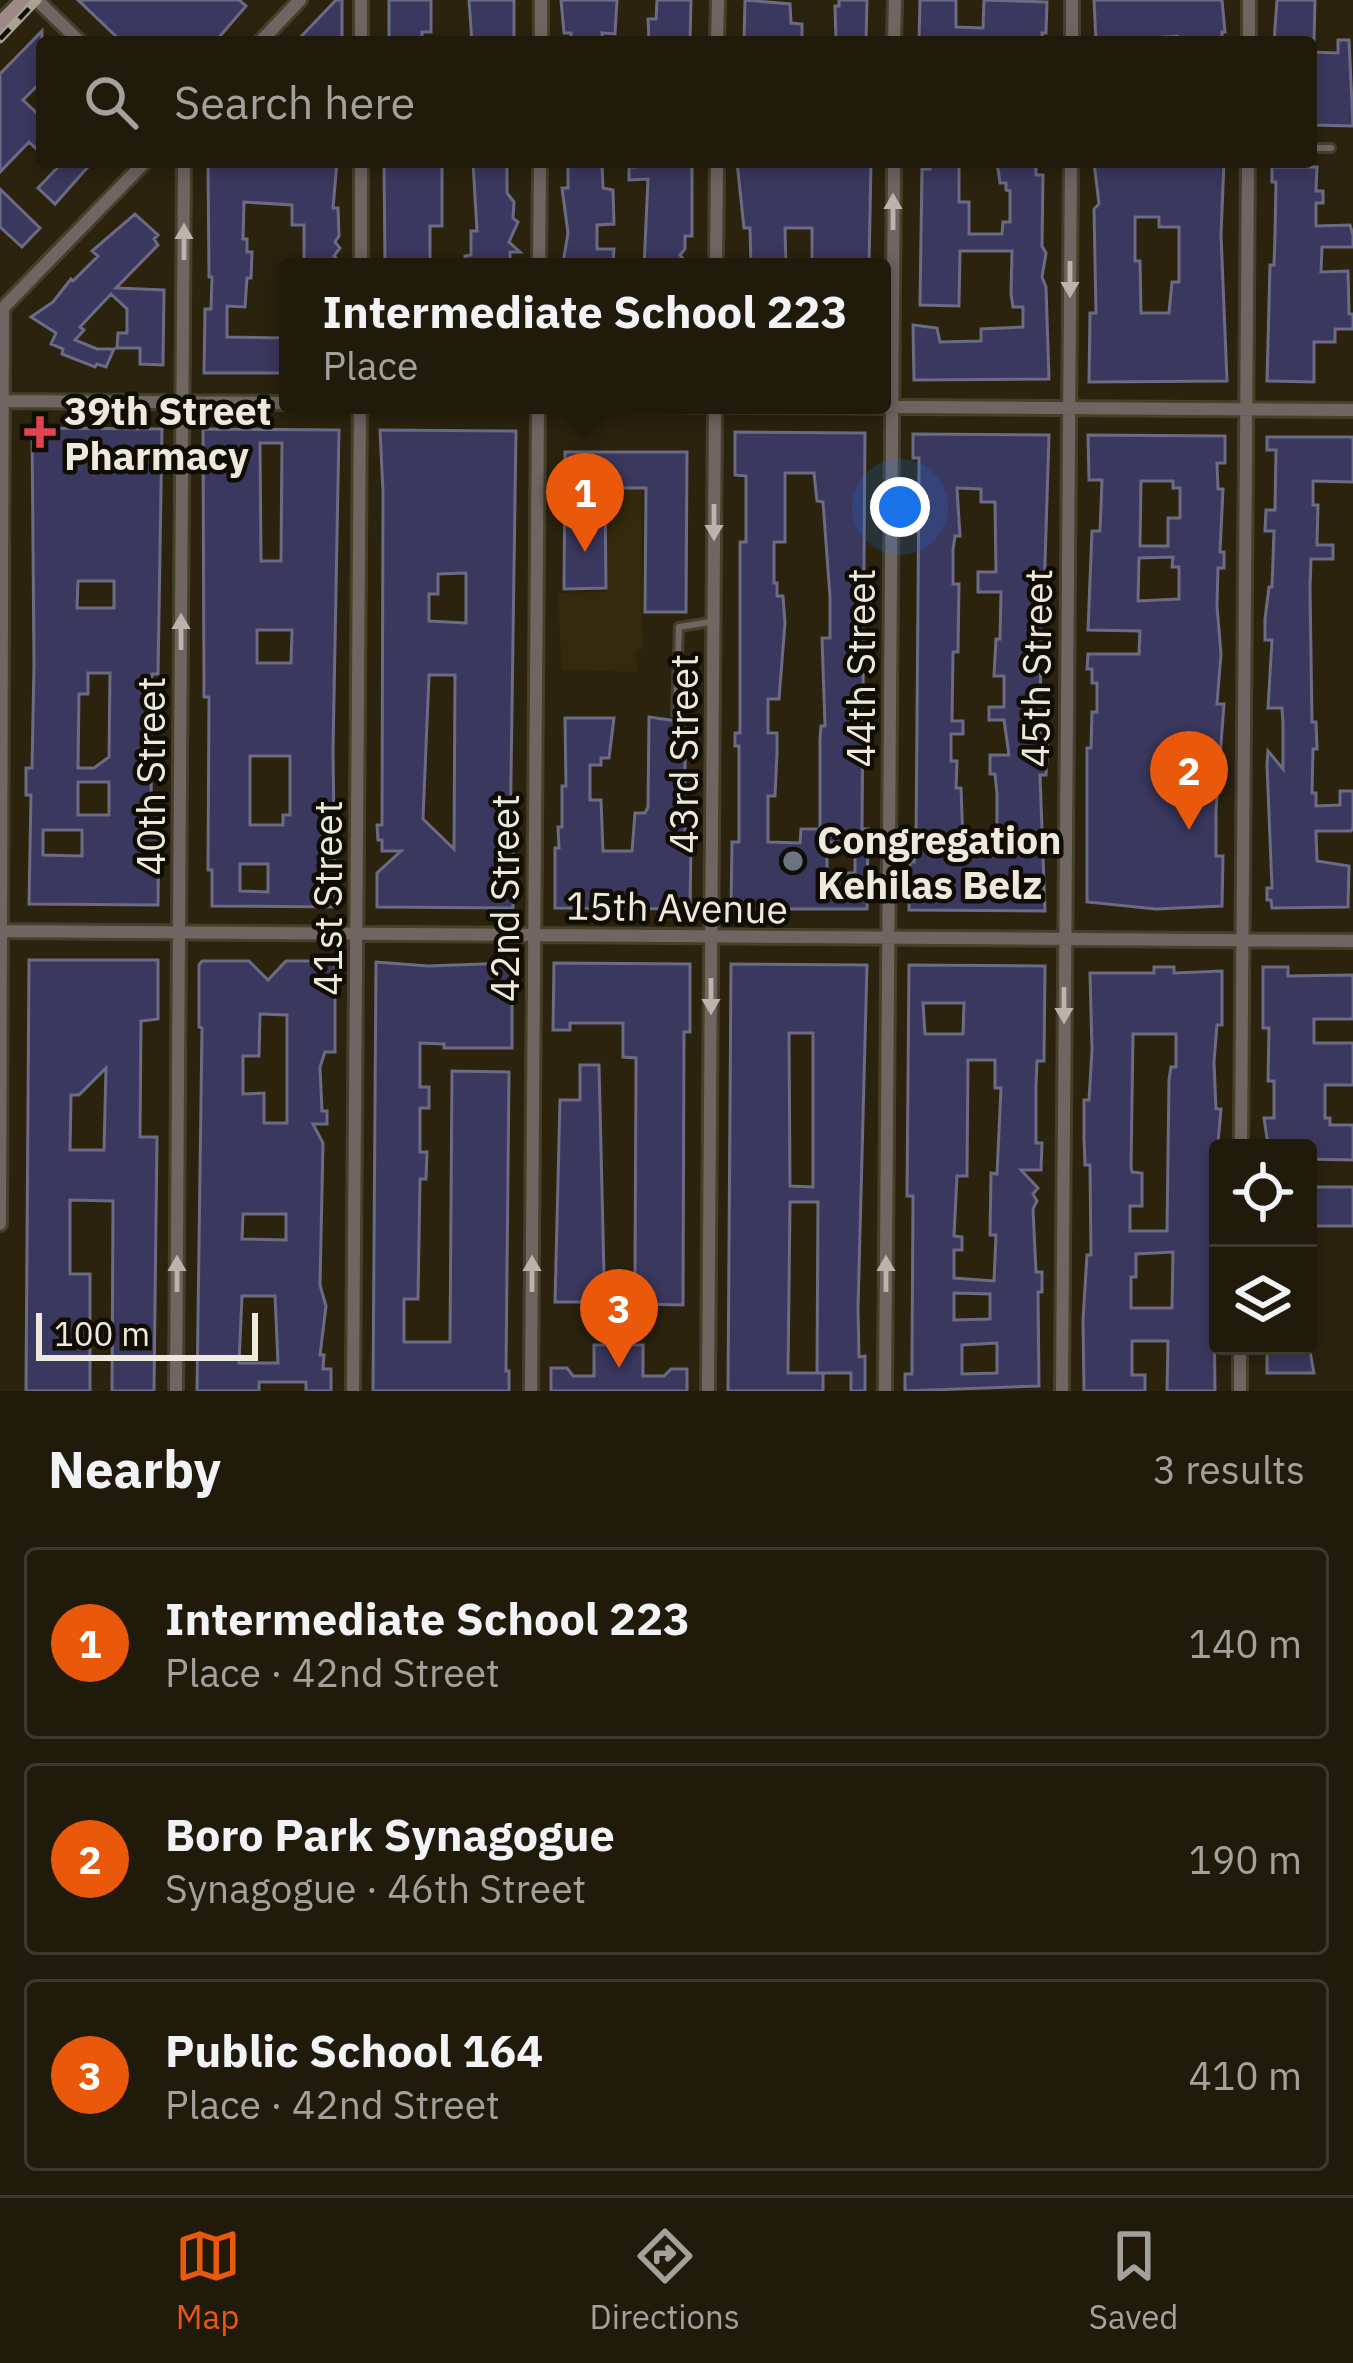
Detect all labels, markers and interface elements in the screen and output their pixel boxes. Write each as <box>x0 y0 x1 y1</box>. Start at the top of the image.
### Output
search box <box>36 36 1317 168</box>
icon: search <box>78 69 144 135</box>
text: Search here <box>174 73 415 131</box>
one-way arrow <box>883 192 903 230</box>
one-way arrow <box>174 222 194 260</box>
popup <box>279 258 891 414</box>
one-way arrow <box>1060 261 1079 299</box>
text: Intermediate School 223 <box>322 282 848 340</box>
text: Place <box>322 340 418 391</box>
place label: 39th Street Pharmacy <box>64 385 272 481</box>
marker: 39th Street Pharmacy <box>27 419 53 445</box>
pin: 1 <box>546 453 624 552</box>
your location <box>870 477 930 537</box>
one-way arrow <box>704 504 724 542</box>
street label: 45th Street <box>1009 568 1063 768</box>
street label: 44th Street <box>835 569 886 767</box>
one-way arrow <box>171 612 191 650</box>
street label: 43rd Street <box>658 654 709 854</box>
street label: 40th Street <box>125 677 176 875</box>
pin: 2 <box>1150 731 1228 830</box>
street label: 42nd Street <box>479 794 530 1002</box>
street label: 41st Street <box>302 800 353 996</box>
place label: Congregation Kehilas Belz <box>817 814 1061 910</box>
marker: Congregation Kehilas Belz <box>780 848 806 874</box>
street label: 15th Avenue <box>566 880 788 934</box>
one-way arrow <box>701 978 721 1016</box>
one-way arrow <box>1054 987 1074 1025</box>
map controls <box>1209 1139 1317 1355</box>
button: locate <box>1209 1139 1317 1247</box>
button: layers <box>1209 1247 1317 1355</box>
one-way arrow <box>167 1254 187 1292</box>
one-way arrow <box>522 1254 541 1292</box>
one-way arrow <box>876 1254 896 1292</box>
pin: 3 <box>580 1269 658 1368</box>
scale bar <box>36 1307 258 1360</box>
text: 100 m <box>54 1312 150 1355</box>
text: Nearby <box>48 1436 221 1502</box>
text: 3 results <box>1153 1444 1305 1495</box>
text: Intermediate School 223 <box>165 1589 690 1647</box>
text: 1 <box>78 1618 102 1669</box>
text: 140 m <box>1189 1618 1302 1669</box>
text: Place · 42nd Street <box>165 1647 500 1698</box>
text: Boro Park Synagogue <box>165 1805 615 1863</box>
text: 2 <box>78 1834 102 1885</box>
text: 190 m <box>1189 1834 1302 1885</box>
text: Synagogue · 46th Street <box>165 1863 586 1914</box>
text: Public School 164 <box>165 2021 543 2079</box>
text: 3 <box>78 2050 102 2101</box>
text: 410 m <box>1189 2050 1302 2101</box>
text: Place · 42nd Street <box>165 2079 500 2130</box>
tab: Map <box>175 2223 241 2338</box>
tab: Directions <box>590 2223 740 2338</box>
tab: Saved <box>1089 2223 1178 2338</box>

